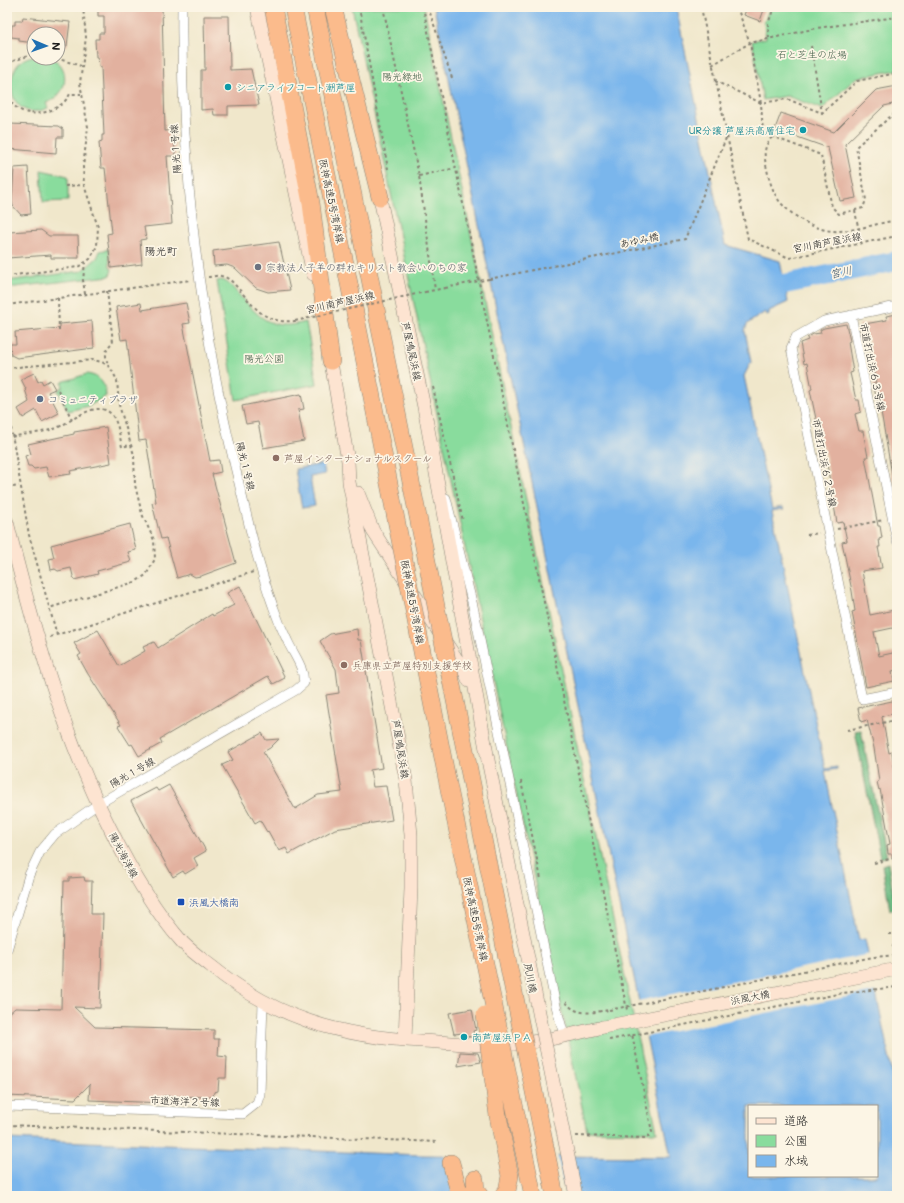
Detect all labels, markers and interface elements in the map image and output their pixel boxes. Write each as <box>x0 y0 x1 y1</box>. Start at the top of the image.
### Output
north arrow <box>26 26 66 66</box>
text: N <box>49 42 64 51</box>
park label: 石と芝生の広場 <box>777 47 847 61</box>
park label: 陽光緑地 <box>382 69 422 83</box>
place label: シニアライフコート潮芦屋 <box>236 80 356 94</box>
marker: シニアライフコート潮芦屋 <box>223 82 233 92</box>
place label: UR分譲 芦屋浜高層住宅 <box>689 123 795 137</box>
street label: 陽光１号線 <box>166 124 184 174</box>
marker: UR分譲 芦屋浜高層住宅 <box>798 125 808 135</box>
street label: 阪神高速5号湾岸線 <box>316 158 348 244</box>
street label: 宮川南芦屋浜線 <box>791 228 863 256</box>
street label: あゆみ橋 <box>618 229 660 251</box>
district label: 陽光町 <box>145 243 178 258</box>
place label: 宗教法人子羊の群れキリスト教会いのちの家 <box>266 260 467 274</box>
marker: 宗教法人子羊の群れキリスト教会いのちの家 <box>253 262 263 272</box>
water label: 宮川 <box>829 262 853 281</box>
street label: 宮川南芦屋浜線 <box>304 287 376 317</box>
street label: 芦屋鳴尾浜線 <box>399 320 425 382</box>
street label: 市道打出浜６３号線 <box>857 322 889 412</box>
park label: 陽光公園 <box>244 351 284 365</box>
place label: コミュニティプラザ <box>48 392 138 406</box>
marker: コミュニティプラザ <box>35 394 45 404</box>
street label: 市道打出浜６２号線 <box>810 417 840 509</box>
street label: 陽光１号線 <box>233 440 259 492</box>
place label: 芦屋インターナショナルスクール <box>284 451 432 465</box>
marker: 芦屋インターナショナルスクール <box>271 453 281 463</box>
street label: 阪神高速5号湾岸線 <box>398 559 428 645</box>
place label: 兵庫県立芦屋特別支援学校 <box>352 658 472 672</box>
marker: 兵庫県立芦屋特別支援学校 <box>339 660 349 670</box>
street label: 芦屋鳴尾浜線 <box>389 718 413 780</box>
street label: 陽光１号線 <box>107 753 157 791</box>
street label: 陽光海洋線 <box>106 830 142 880</box>
street label: 阪神高速5号湾岸線 <box>460 876 492 962</box>
place label: 浜風大橋南 <box>189 895 239 909</box>
marker: 浜風大橋南 <box>176 897 186 907</box>
street label: 夙川橋 <box>521 962 541 994</box>
street label: 浜風大橋 <box>729 986 771 1008</box>
place label: 南芦屋浜ＰＡ <box>472 1030 532 1044</box>
marker: 南芦屋浜ＰＡ <box>459 1032 469 1042</box>
street label: 市道海洋２号線 <box>150 1093 220 1109</box>
legend <box>748 1105 878 1177</box>
text: 道路 <box>784 1112 808 1128</box>
text: 公園 <box>784 1132 808 1148</box>
text: 水域 <box>784 1152 808 1168</box>

